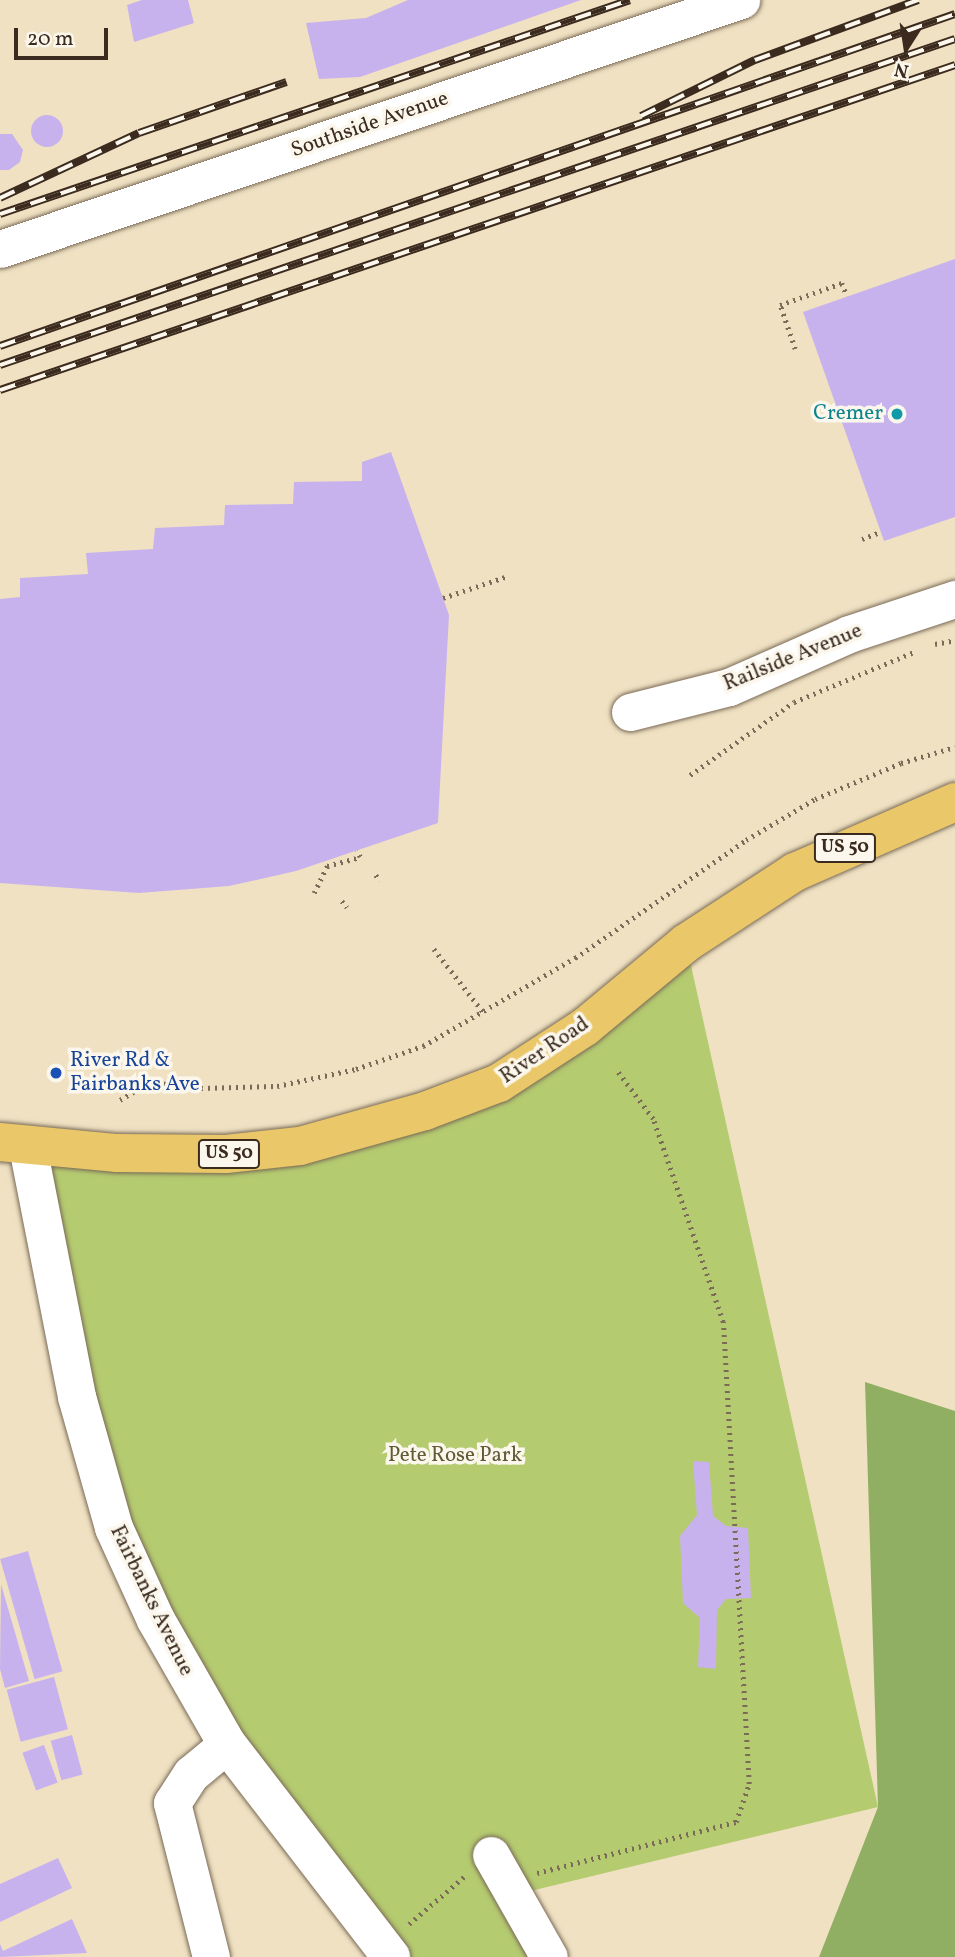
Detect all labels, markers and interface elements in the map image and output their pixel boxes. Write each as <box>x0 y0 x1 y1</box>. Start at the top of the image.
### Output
scale bar <box>18 14 112 58</box>
north arrow <box>871 14 941 84</box>
text: 20 m <box>27 25 73 54</box>
text: N <box>892 55 911 84</box>
street label: Southside Avenue <box>288 86 452 164</box>
place label: Cremer <box>813 401 883 427</box>
marker: Cremer <box>889 406 905 422</box>
street label: Railside Avenue <box>720 619 866 697</box>
road number: US 50 <box>814 832 876 863</box>
street label: River Road <box>496 1012 594 1090</box>
place label: River Rd & Fairbanks Ave <box>70 1048 200 1098</box>
marker: River Rd & Fairbanks Ave <box>48 1065 64 1081</box>
road number: US 50 <box>198 1138 260 1170</box>
park label: Pete Rose Park <box>388 1443 522 1469</box>
street label: Fairbanks Avenue <box>104 1522 198 1680</box>

